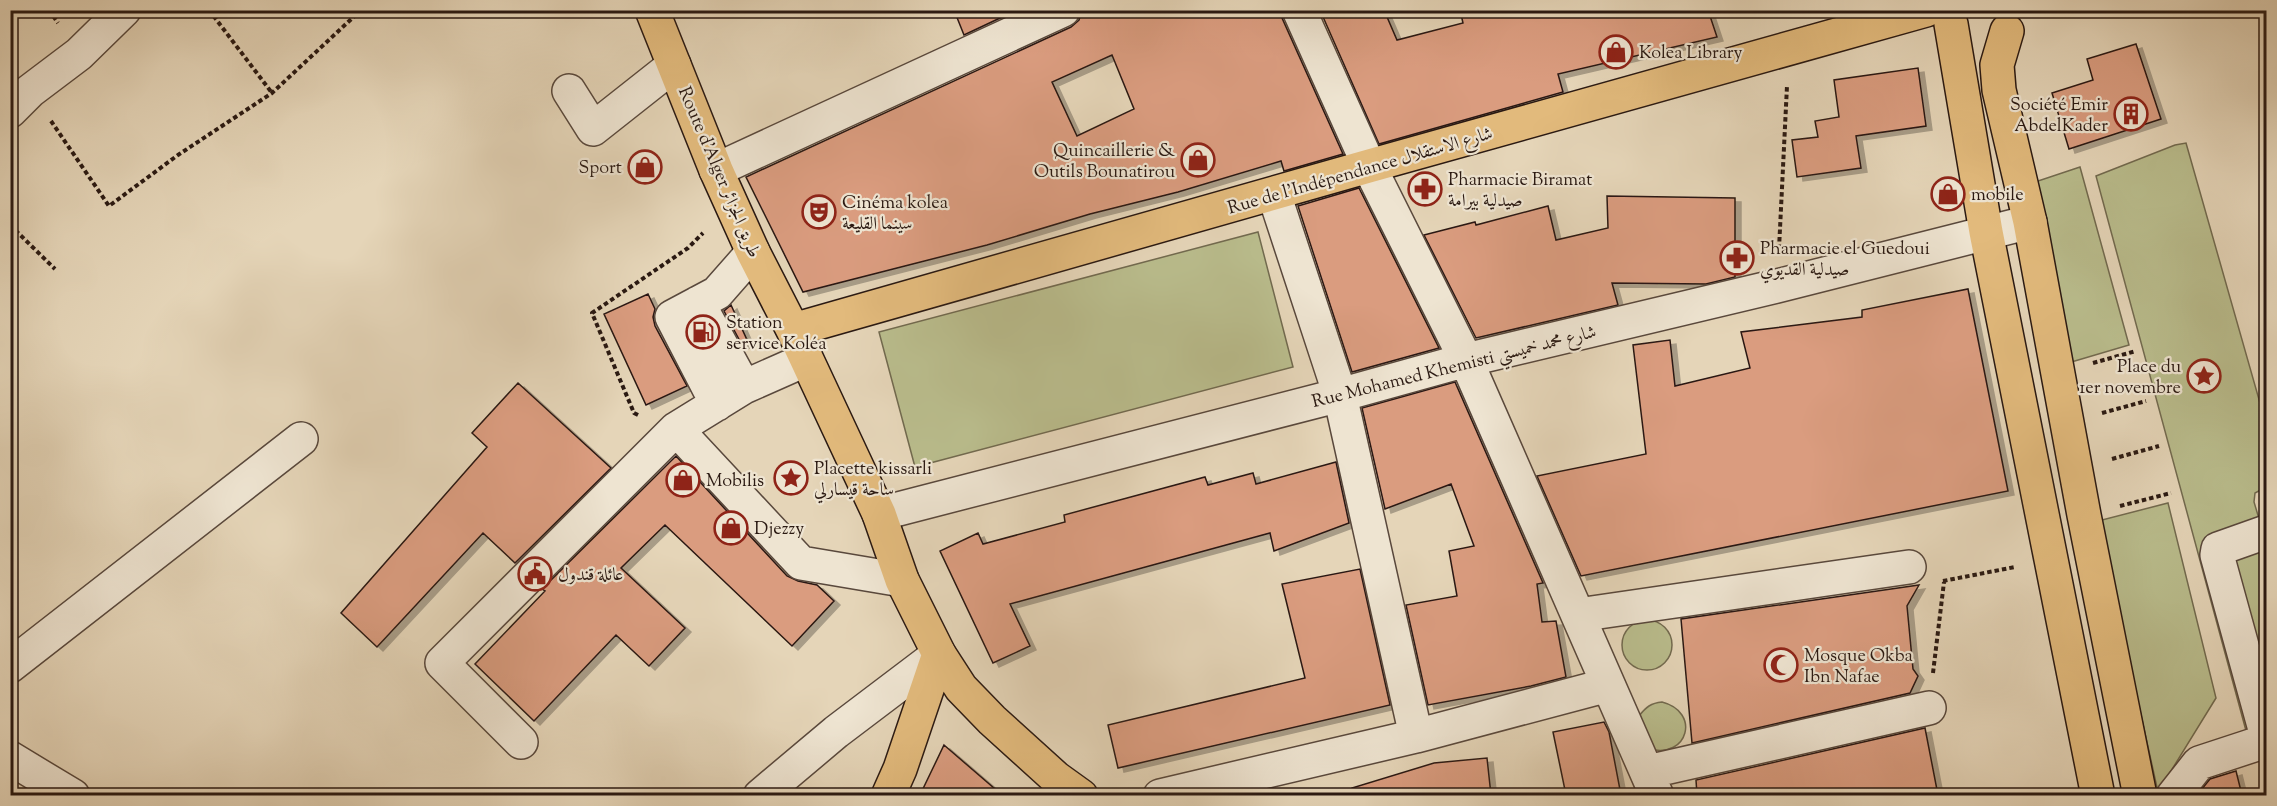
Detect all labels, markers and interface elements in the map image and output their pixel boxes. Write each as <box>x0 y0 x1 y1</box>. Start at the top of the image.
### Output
shop icon: Kolea Library <box>1598 34 1634 70</box>
place label: Kolea Library <box>1639 41 1743 67</box>
street label: Route d'Alger طريق الجزائر <box>670 83 766 262</box>
place label: Société Emir AbdelKader <box>2010 93 2108 140</box>
building icon: Société Emir AbdelKader <box>2113 96 2149 132</box>
street label: Rue de l'Indépendance شارع الاستقلال <box>1225 122 1496 222</box>
place label: Quincaillerie & Outils Bounatirou <box>1034 139 1175 186</box>
shop icon: Quincaillerie & Outils Bounatirou <box>1180 142 1216 178</box>
shop icon: Sport <box>627 149 663 185</box>
place label: Sport <box>579 156 622 182</box>
place label: Pharmacie Biramat صيدلية بيرامة <box>1448 168 1592 215</box>
pharmacy icon: Pharmacie Biramat صيدلية بيرامة <box>1407 171 1443 207</box>
shop icon: mobile <box>1930 176 1966 212</box>
place label: mobile <box>1971 183 2024 209</box>
place label: Cinéma kolea سينما القليعة <box>842 191 948 238</box>
theatre icon: Cinéma kolea سينما القليعة <box>801 194 837 230</box>
place label: Pharmacie el Guedoui صيدلية القديوي <box>1760 237 1930 284</box>
pharmacy icon: Pharmacie el Guedoui صيدلية القديوي <box>1719 240 1755 276</box>
place label: Station service Koléa <box>726 311 827 358</box>
fuel station icon: Station service Koléa <box>685 314 721 350</box>
street label: Rue Mohamed Khemisti شارع محمد خميستي <box>1309 320 1600 418</box>
place label: Place du 1er novembre <box>2079 355 2181 402</box>
place icon: Place du 1er novembre <box>2186 358 2222 394</box>
place label: Placette kissarli ساحة قيسارلي <box>814 457 932 504</box>
place icon: Placette kissarli ساحة قيسارلي <box>773 460 809 496</box>
shop icon: Mobilis <box>665 462 701 498</box>
place label: Mobilis <box>706 469 764 495</box>
shop icon: Djezzy <box>713 510 749 546</box>
place label: Djezzy <box>754 517 804 543</box>
public building icon: عائلة قندول <box>517 556 553 592</box>
place label: عائلة قندول <box>558 563 623 589</box>
place label: Mosque Okba Ibn Nafae <box>1804 644 1913 691</box>
mosque icon: Mosque Okba Ibn Nafae <box>1763 647 1799 683</box>

